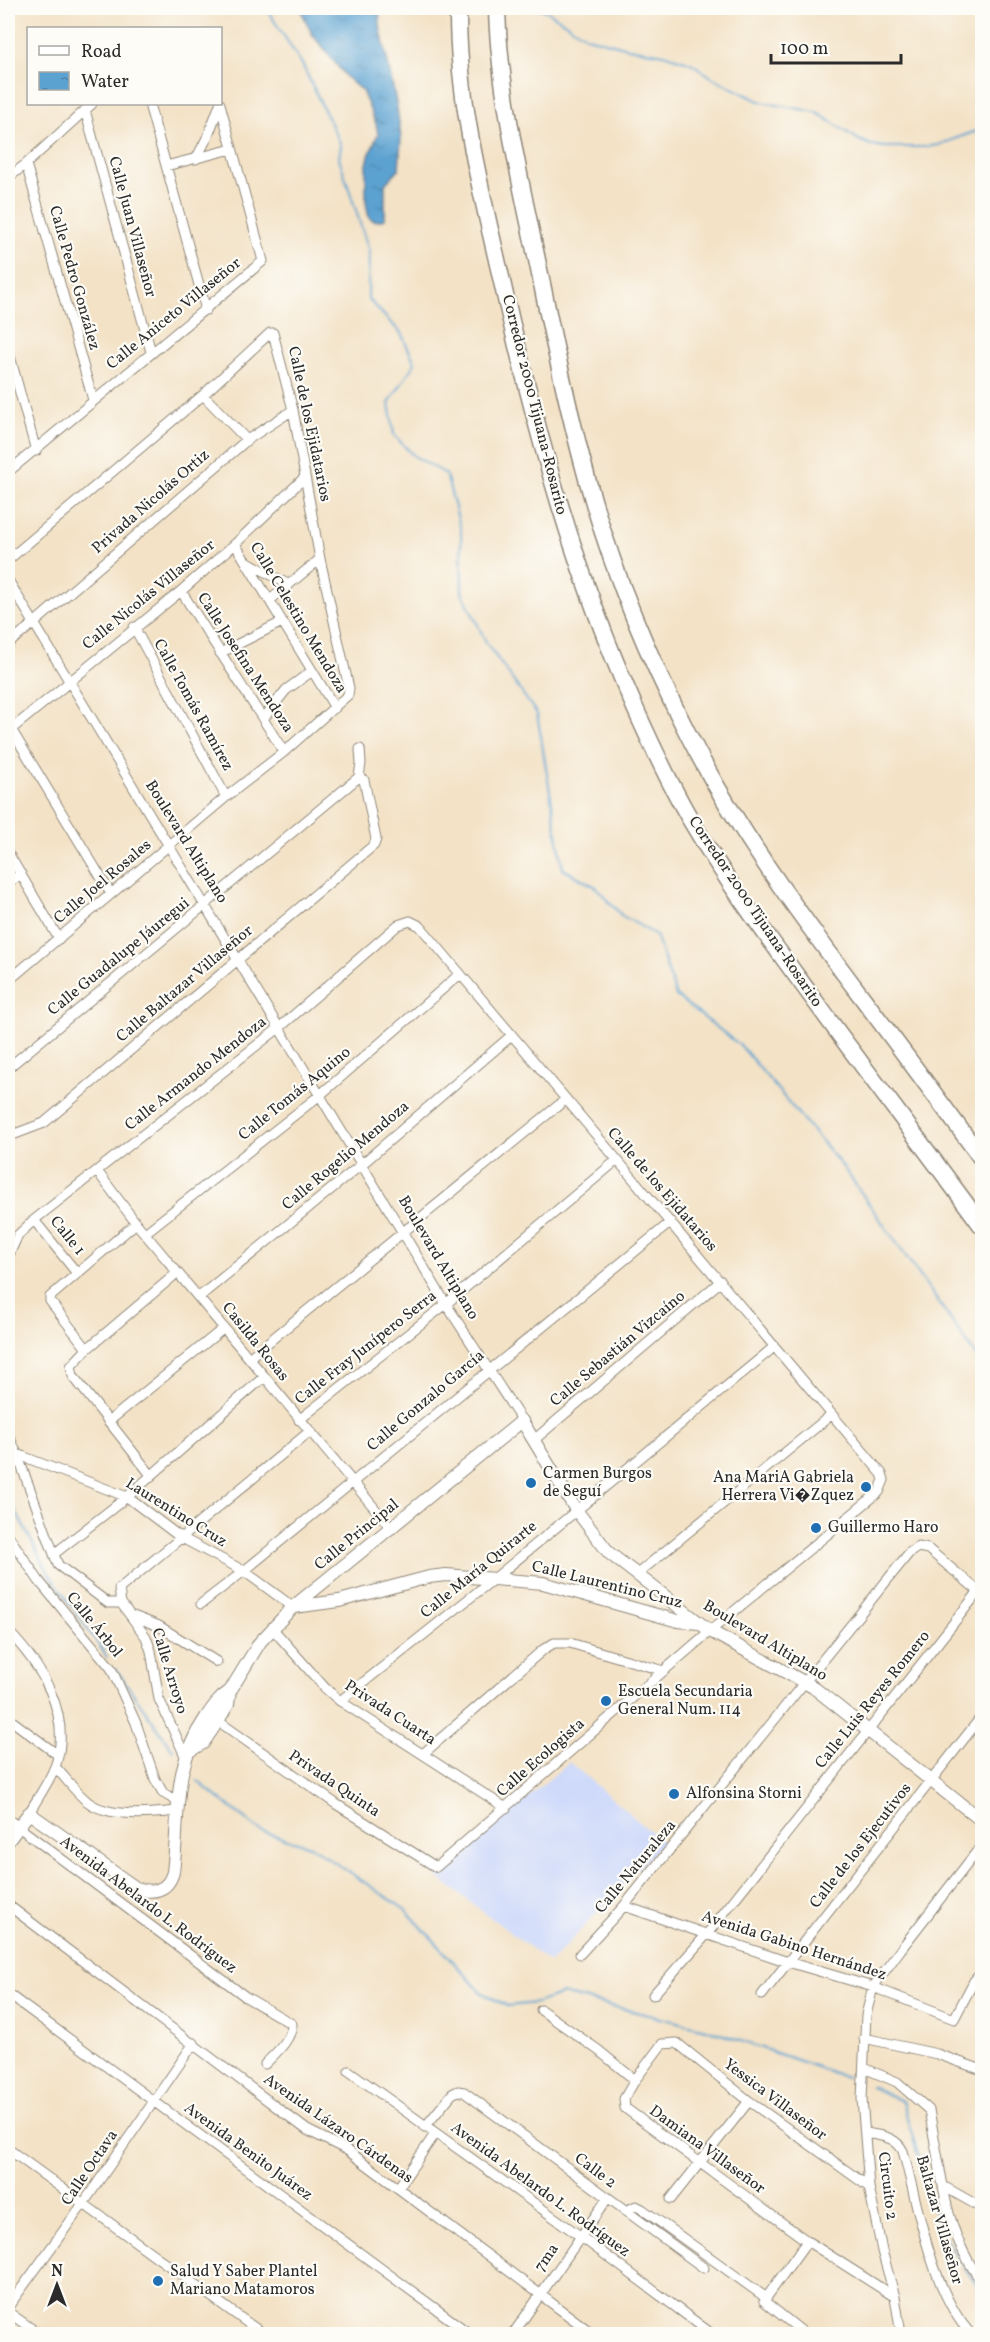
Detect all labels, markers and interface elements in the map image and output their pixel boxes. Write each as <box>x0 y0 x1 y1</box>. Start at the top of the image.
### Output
legend <box>27 27 222 105</box>
scale bar <box>771 27 902 65</box>
text: 100 m <box>780 37 829 62</box>
text: Road <box>81 40 122 65</box>
text: Water <box>81 70 129 95</box>
street label: Calle Juan Villaseñor <box>103 154 161 300</box>
street label: Calle Pedro González <box>43 203 105 353</box>
street label: Calle Aniceto Villaseñor <box>102 253 246 375</box>
street label: Corredor 2000 Tijuana-Rosarito <box>496 293 572 517</box>
street label: Calle de los Ejidatarios <box>282 344 336 504</box>
street label: Privada Nicolás Ortiz <box>87 445 215 559</box>
street label: Calle Nicolás Villaseñor <box>78 534 220 655</box>
street label: Calle Celestino Mendoza <box>244 538 352 698</box>
street label: Calle Josefina Mendoza <box>191 589 299 737</box>
street label: Calle Tomás Ramírez <box>148 635 238 775</box>
street label: Boulevard Altiplano <box>139 776 233 908</box>
street label: Corredor 2000 Tijuana-Rosarito <box>683 812 827 1012</box>
street label: Calle Joel Rosales <box>49 834 157 929</box>
street label: Calle Guadalupe Jáuregui <box>43 893 195 1021</box>
street label: Calle Baltazar Villaseñor <box>112 920 258 1048</box>
street label: Calle Armando Mendoza <box>121 1012 272 1136</box>
street label: Calle Tomás Aquino <box>234 1042 356 1146</box>
street label: Calle Rogelio Mendoza <box>278 1096 414 1216</box>
street label: Calle de los Ejidatarios <box>602 1123 722 1257</box>
street label: Boulevard Altiplano <box>392 1192 484 1324</box>
street label: Calle 1 <box>44 1212 90 1260</box>
street label: Calle Fray Junípero Serra <box>290 1286 442 1410</box>
street label: Calle Sebastián Vizcaíno <box>546 1286 690 1412</box>
street label: Casilda Rosas <box>216 1298 294 1386</box>
street label: Calle Gonzalo García <box>363 1345 490 1457</box>
place label: Carmen Burgos de Seguí <box>543 1463 652 1503</box>
place label: Ana MariA Gabriela Herrera Vi�Zquez <box>713 1467 854 1507</box>
street label: Laurentino Cruz <box>121 1473 231 1553</box>
marker: Carmen Burgos de Seguí <box>524 1476 538 1490</box>
marker: Ana MariA Gabriela Herrera Vi�Zquez <box>859 1480 873 1494</box>
street label: Calle Principal <box>310 1494 404 1576</box>
street label: Calle María Quirarte <box>416 1516 542 1624</box>
place label: Guillermo Haro <box>828 1517 939 1539</box>
marker: Guillermo Haro <box>809 1521 823 1535</box>
street label: Calle Laurentino Cruz <box>529 1556 685 1614</box>
street label: Calle Árbol <box>61 1588 127 1663</box>
street label: Boulevard Altiplano <box>699 1595 831 1687</box>
street label: Calle Arroyo <box>145 1625 193 1717</box>
street label: Calle Luis Reyes Romero <box>810 1626 936 1774</box>
street label: Privada Cuarta <box>340 1675 440 1751</box>
place label: Escuela Secundaria General Num. 114 <box>618 1681 753 1721</box>
marker: Escuela Secundaria General Num. 114 <box>599 1694 613 1708</box>
street label: Calle Ecologista <box>492 1713 590 1803</box>
street label: Privada Quinta <box>284 1745 384 1823</box>
street label: Calle de los Ejecutivos <box>805 1778 917 1913</box>
place label: Alfonsina Storni <box>686 1783 802 1805</box>
marker: Alfonsina Storni <box>667 1787 681 1801</box>
street label: Calle Naturaleza <box>590 1815 682 1919</box>
street label: Avenida Abelardo L. Rodríguez <box>55 1831 241 1979</box>
street label: Avenida Gabino Hernández <box>699 1906 889 1986</box>
street label: Yessica Villaseñor <box>719 2054 831 2146</box>
street label: Avenida Lázaro Cárdenas <box>259 2069 417 2189</box>
street label: Avenida Benito Juárez <box>179 2098 317 2206</box>
street label: Damiana Villaseñor <box>644 2100 770 2200</box>
street label: Avenida Abelardo L. Rodríguez <box>446 2117 634 2263</box>
street label: Calle Octava <box>57 2126 123 2210</box>
street label: Calle 2 <box>569 2148 621 2194</box>
street label: Circuito 2 <box>872 2151 902 2221</box>
street label: Baltazar Villaseñor <box>910 2153 968 2287</box>
street label: 7ma <box>530 2239 564 2277</box>
north arrow <box>27 2255 87 2315</box>
text: N <box>51 2261 63 2283</box>
place label: Salud Y Saber Plantel Mariano Matamoros <box>170 2261 318 2301</box>
marker: Salud Y Saber Plantel Mariano Matamoros <box>151 2274 165 2288</box>

